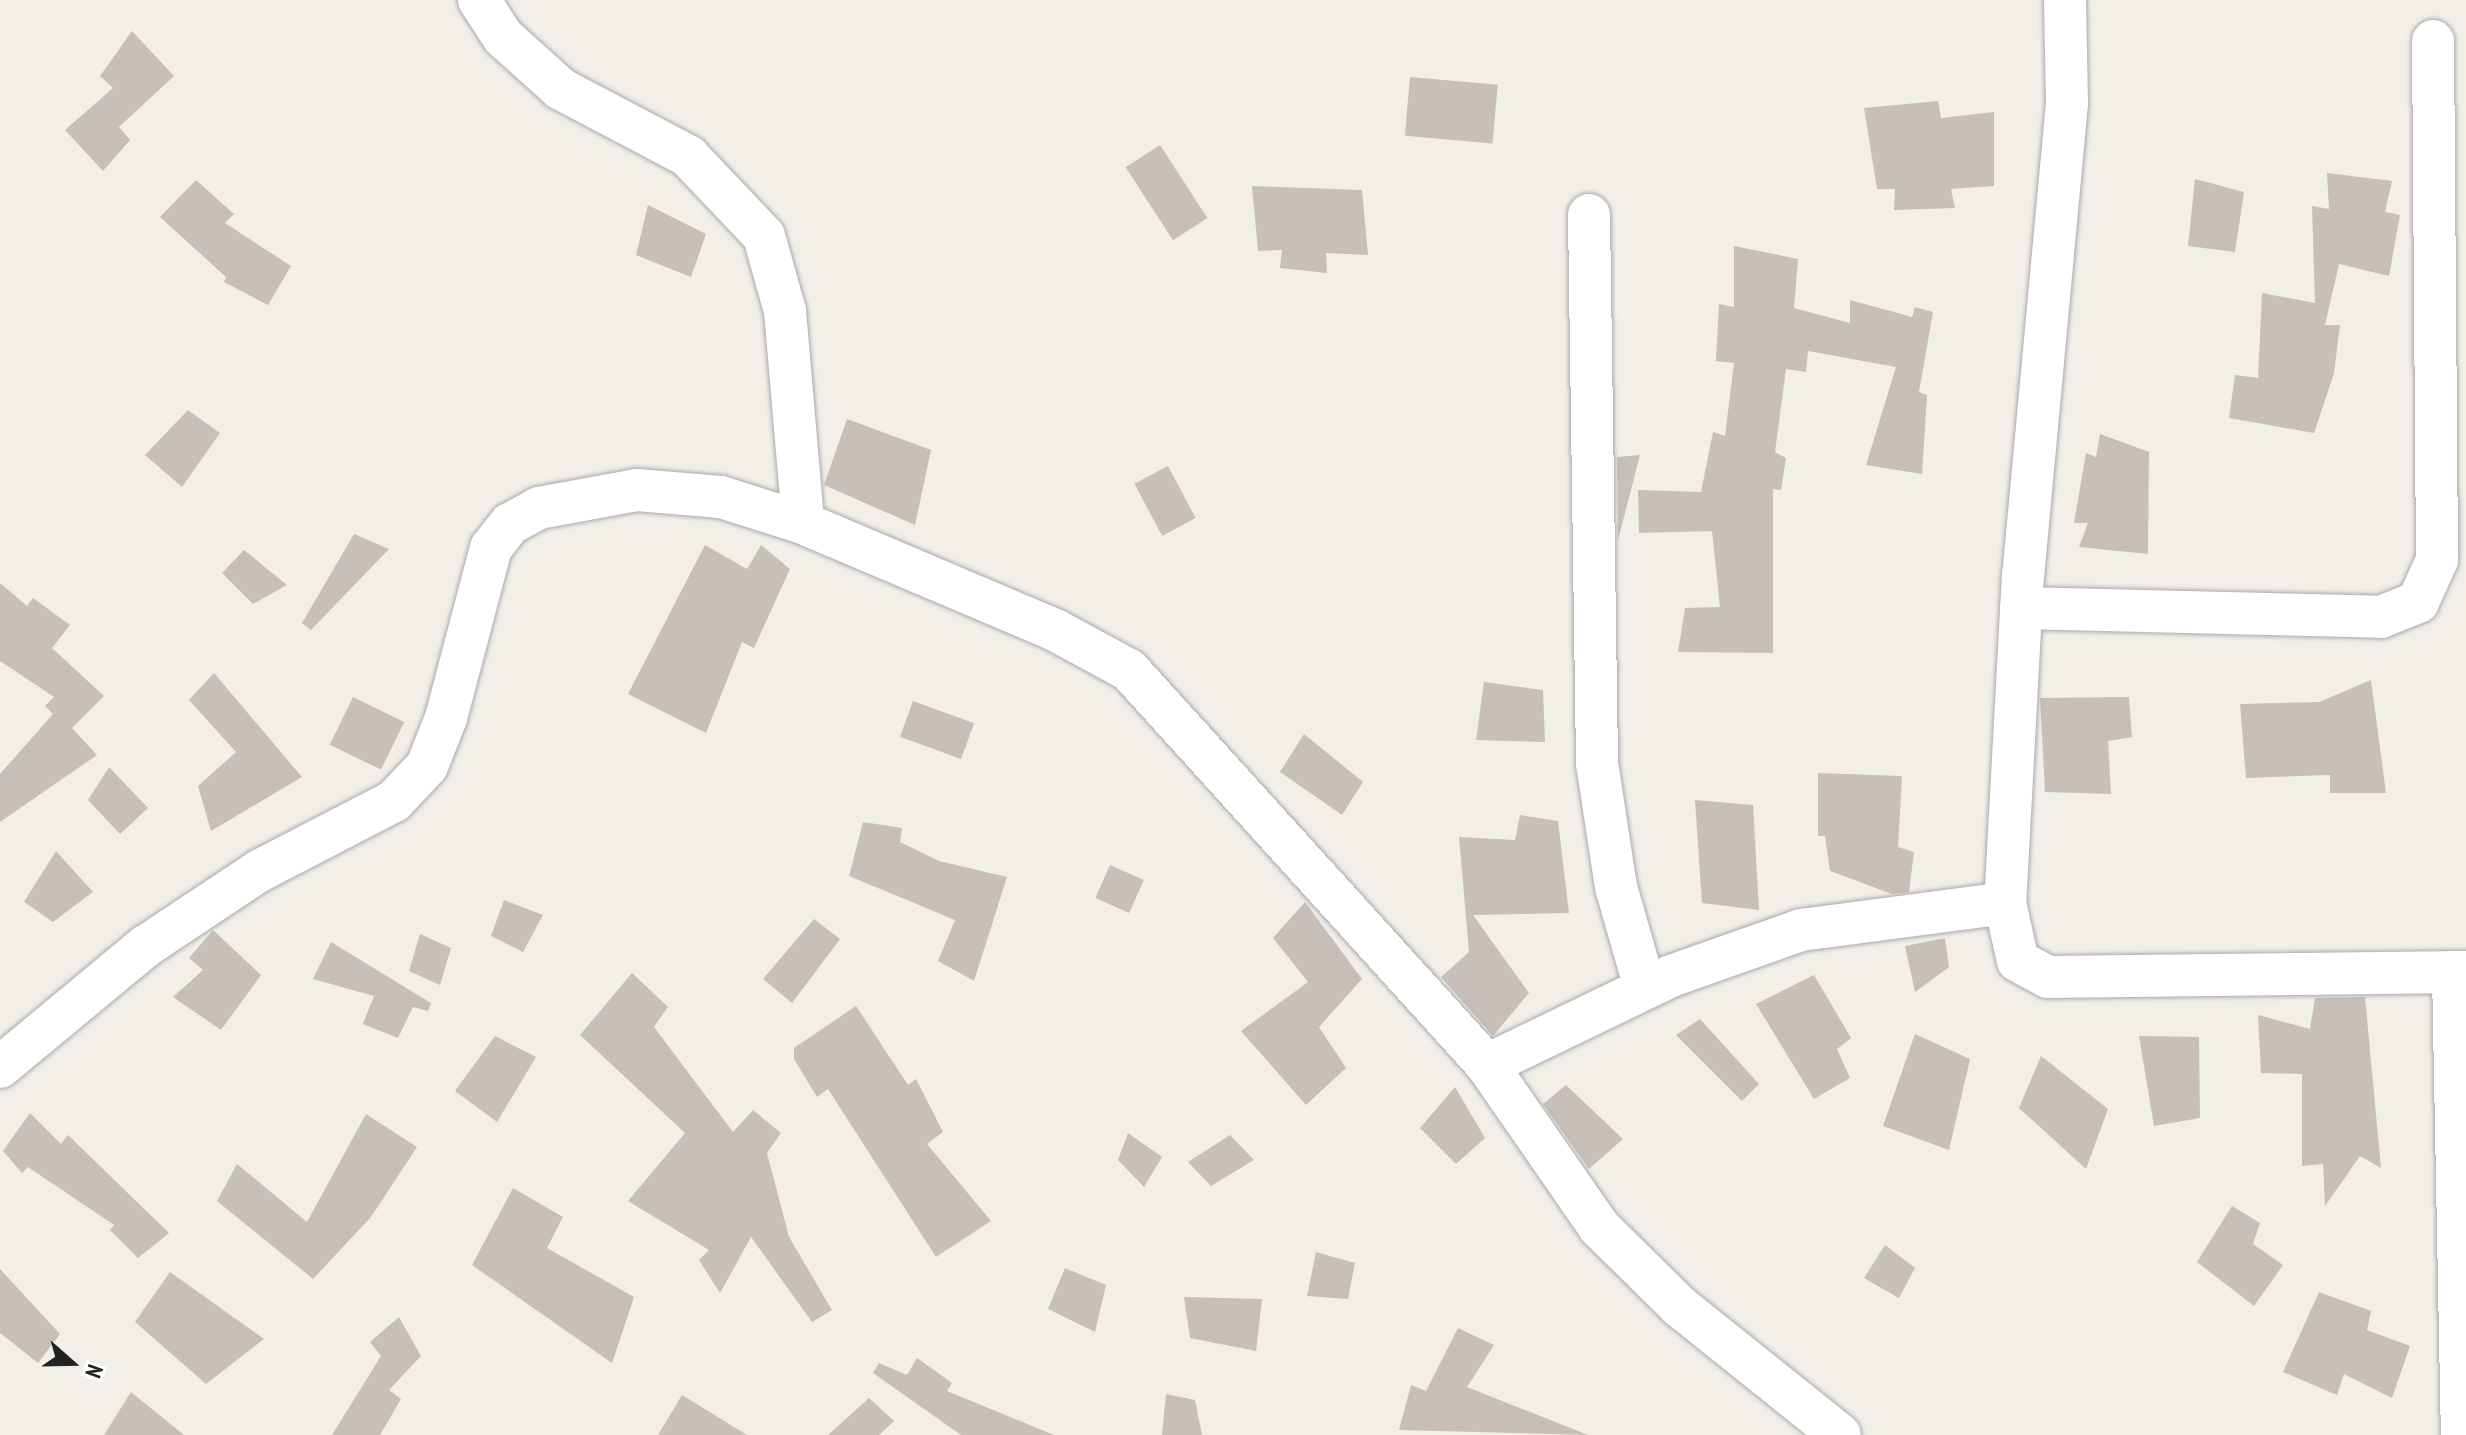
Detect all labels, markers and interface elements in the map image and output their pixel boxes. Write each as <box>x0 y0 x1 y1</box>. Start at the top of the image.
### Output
north arrow <box>32 1323 112 1403</box>
text: N <box>79 1361 110 1382</box>

